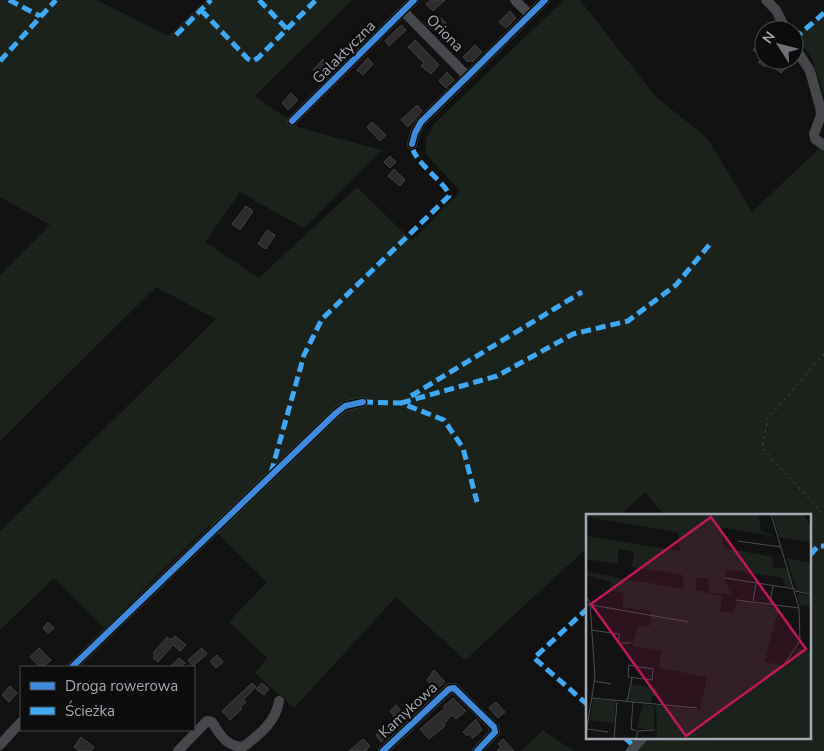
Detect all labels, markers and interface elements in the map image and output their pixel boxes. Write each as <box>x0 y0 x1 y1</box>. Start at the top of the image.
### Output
street label: Oriona <box>422 10 468 56</box>
street label: Galaktyczna <box>308 16 380 88</box>
north arrow <box>754 20 804 70</box>
text: N <box>758 28 780 47</box>
inset map <box>586 514 812 738</box>
legend <box>20 666 195 731</box>
text: Droga rowerowa <box>65 676 178 696</box>
street label: Kamykowa <box>374 678 442 742</box>
text: Ścieżka <box>65 700 115 721</box>

